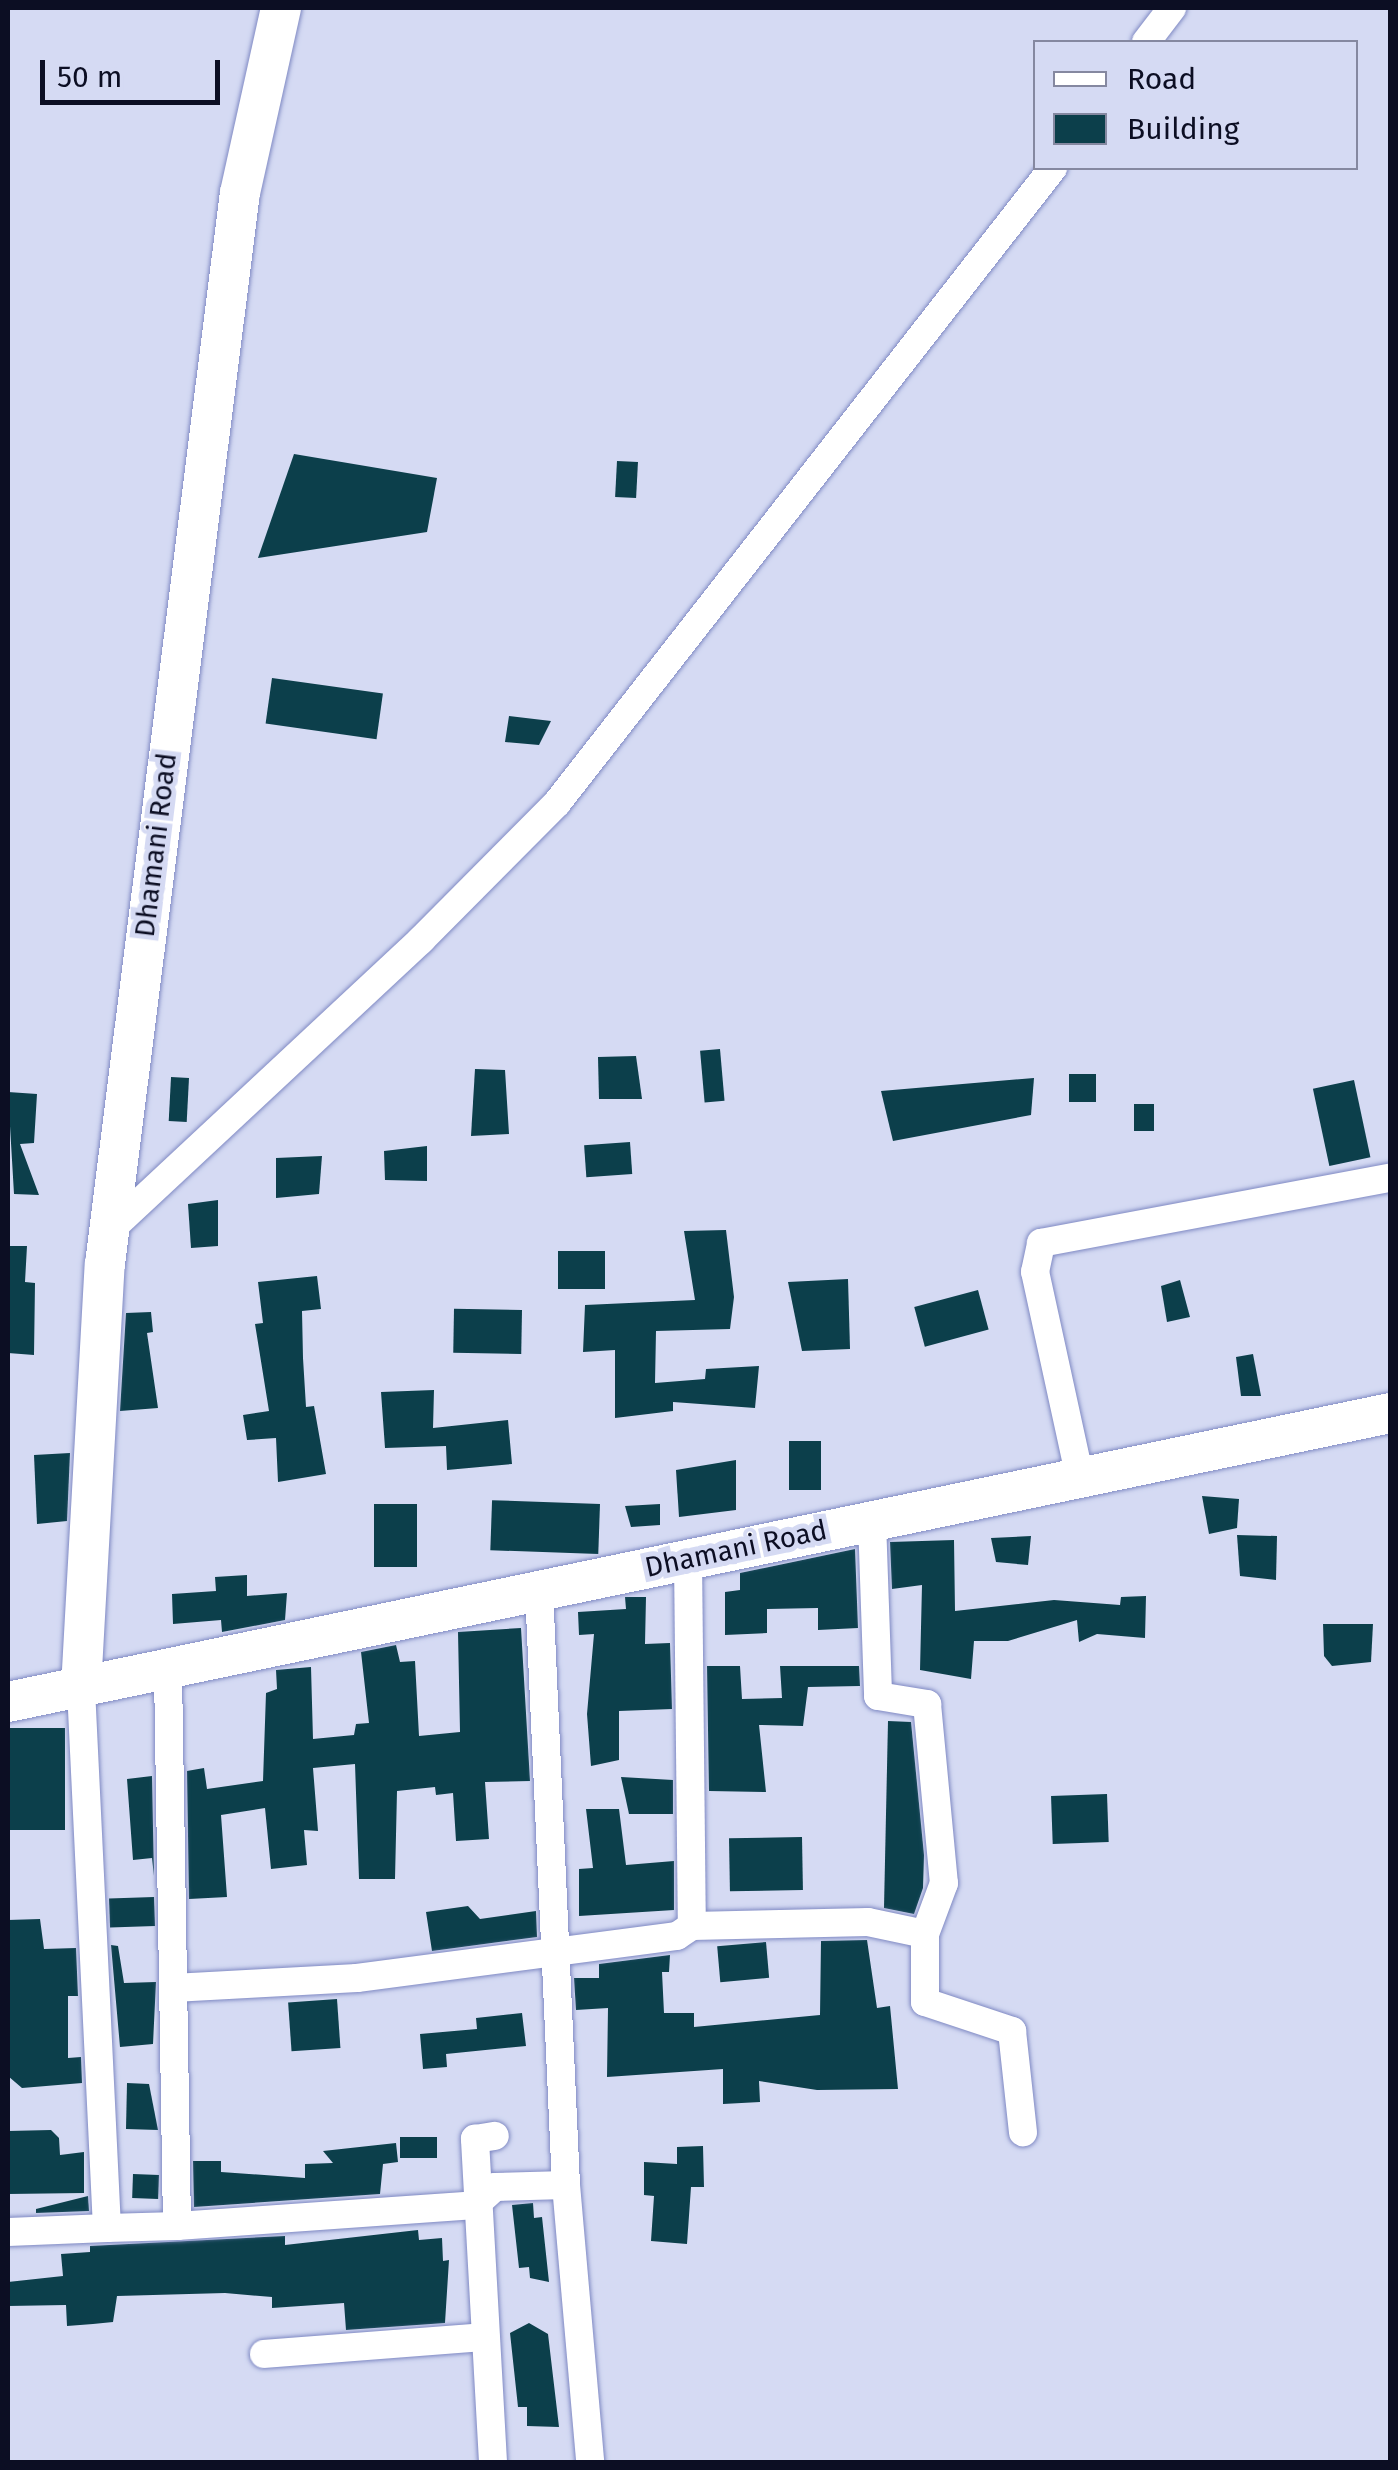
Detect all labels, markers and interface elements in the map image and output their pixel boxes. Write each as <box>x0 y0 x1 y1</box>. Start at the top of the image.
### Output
scale bar <box>45 40 225 102</box>
legend <box>1033 40 1358 170</box>
text: 50 m <box>57 59 122 95</box>
text: Road <box>1127 61 1196 97</box>
text: Building <box>1127 111 1239 147</box>
street label: Dhamani Road <box>128 751 184 939</box>
street label: Dhamani Road <box>642 1513 830 1585</box>

